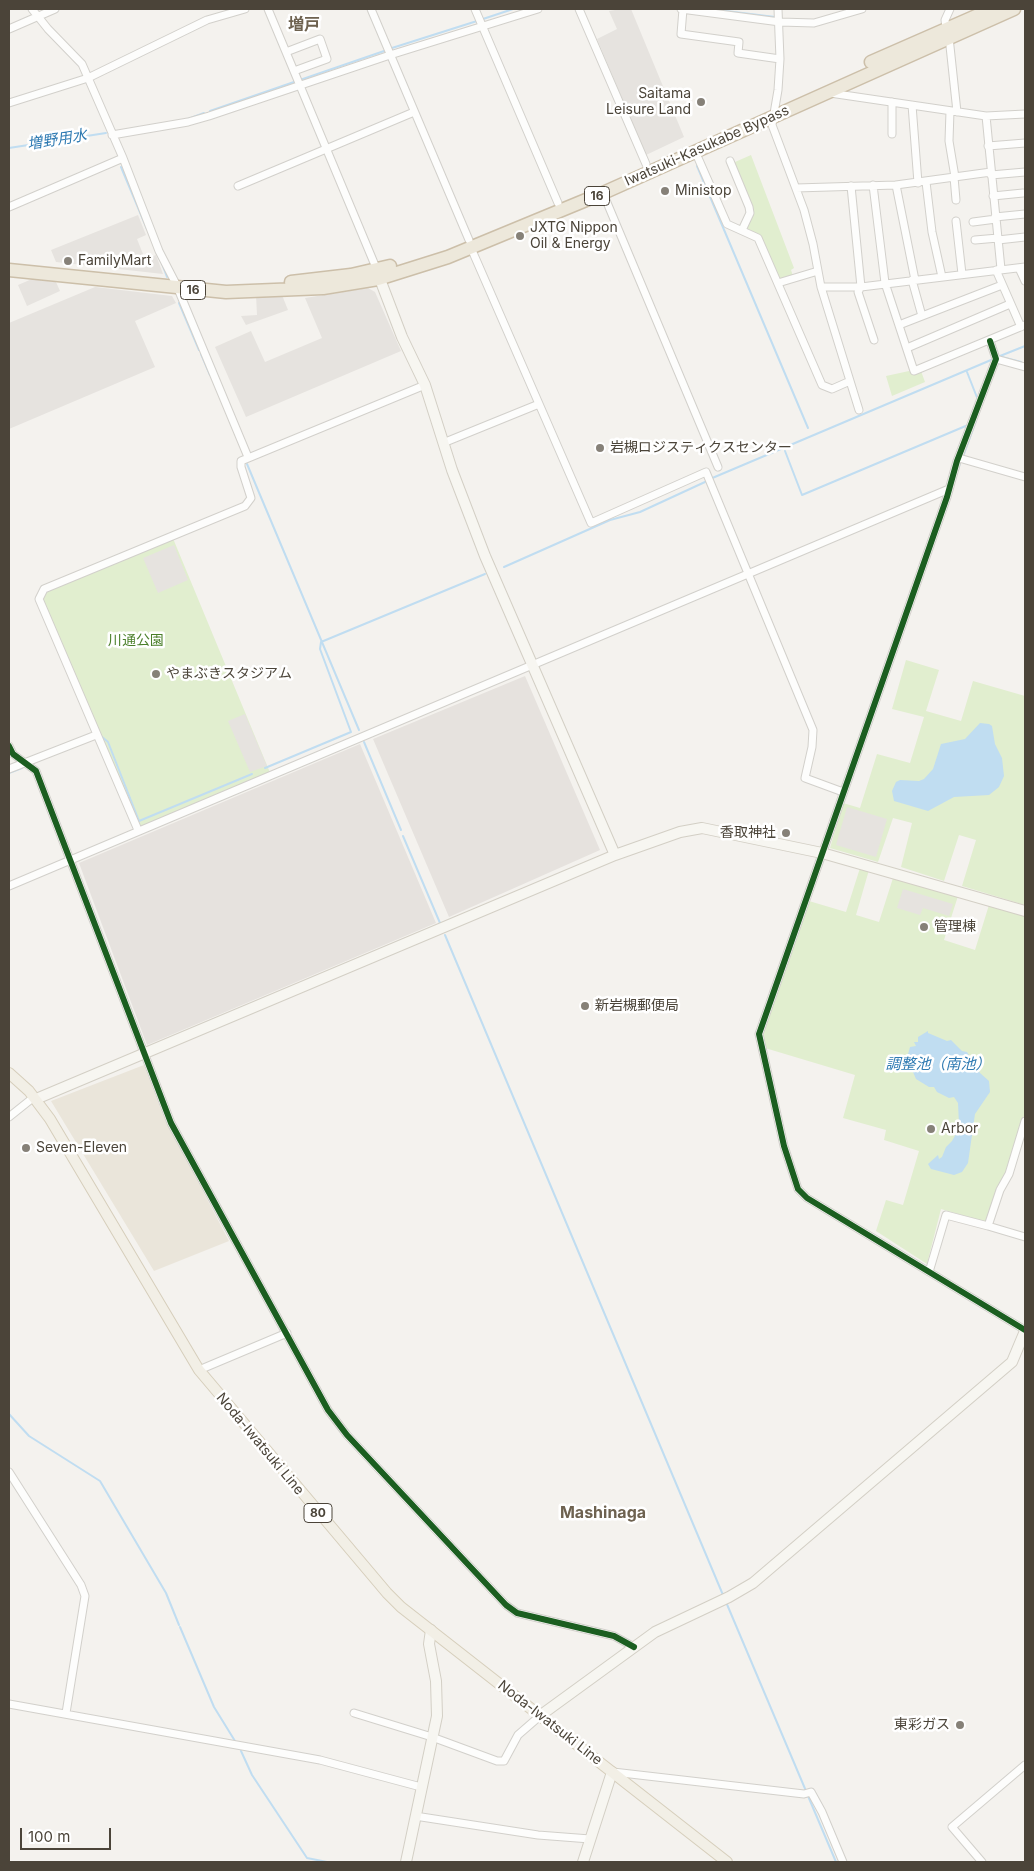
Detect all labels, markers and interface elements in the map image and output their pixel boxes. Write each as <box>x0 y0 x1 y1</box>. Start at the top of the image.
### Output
district label: 増戸 <box>288 15 320 35</box>
place label: Saitama Leisure Land <box>606 86 691 118</box>
marker: Saitama Leisure Land <box>695 96 707 108</box>
street label: Iwatsuki-Kasukabe Bypass <box>622 102 792 190</box>
water label: 増野用水 <box>26 126 88 154</box>
place label: Ministop <box>675 183 731 199</box>
marker: Ministop <box>659 185 671 197</box>
road number: 16 <box>584 187 610 206</box>
place label: JXTG Nippon Oil & Energy <box>530 220 618 252</box>
marker: JXTG Nippon Oil & Energy <box>514 230 526 242</box>
place label: FamilyMart <box>78 253 151 269</box>
marker: FamilyMart <box>62 255 74 267</box>
road number: 16 <box>180 280 206 300</box>
place label: 岩槻ロジスティクスセンター <box>610 440 792 456</box>
marker: 岩槻ロジスティクスセンター <box>594 442 606 454</box>
park label: 川通公園 <box>108 633 164 649</box>
place label: やまぶきスタジアム <box>166 666 292 682</box>
marker: やまぶきスタジアム <box>150 668 162 680</box>
place label: 香取神社 <box>720 825 776 841</box>
marker: 香取神社 <box>780 827 792 839</box>
place label: 管理棟 <box>934 919 976 935</box>
marker: 管理棟 <box>918 921 930 933</box>
place label: 新岩槻郵便局 <box>595 998 679 1014</box>
marker: 新岩槻郵便局 <box>579 1000 591 1012</box>
water label: 調整池（南池） <box>886 1055 990 1073</box>
place label: Arbor <box>941 1121 978 1137</box>
marker: Arbor <box>925 1123 937 1135</box>
place label: Seven-Eleven <box>36 1140 127 1156</box>
marker: Seven-Eleven <box>20 1142 32 1154</box>
street label: Noda-Iwatsuki Line <box>213 1390 307 1498</box>
district label: Mashinaga <box>560 1503 646 1523</box>
road number: 80 <box>304 1504 332 1522</box>
street label: Noda-Iwatsuki Line <box>494 1677 606 1769</box>
place label: 東彩ガス <box>894 1717 950 1733</box>
marker: 東彩ガス <box>954 1719 966 1731</box>
scale bar <box>22 1818 114 1850</box>
text: 100 m <box>28 1827 70 1846</box>

